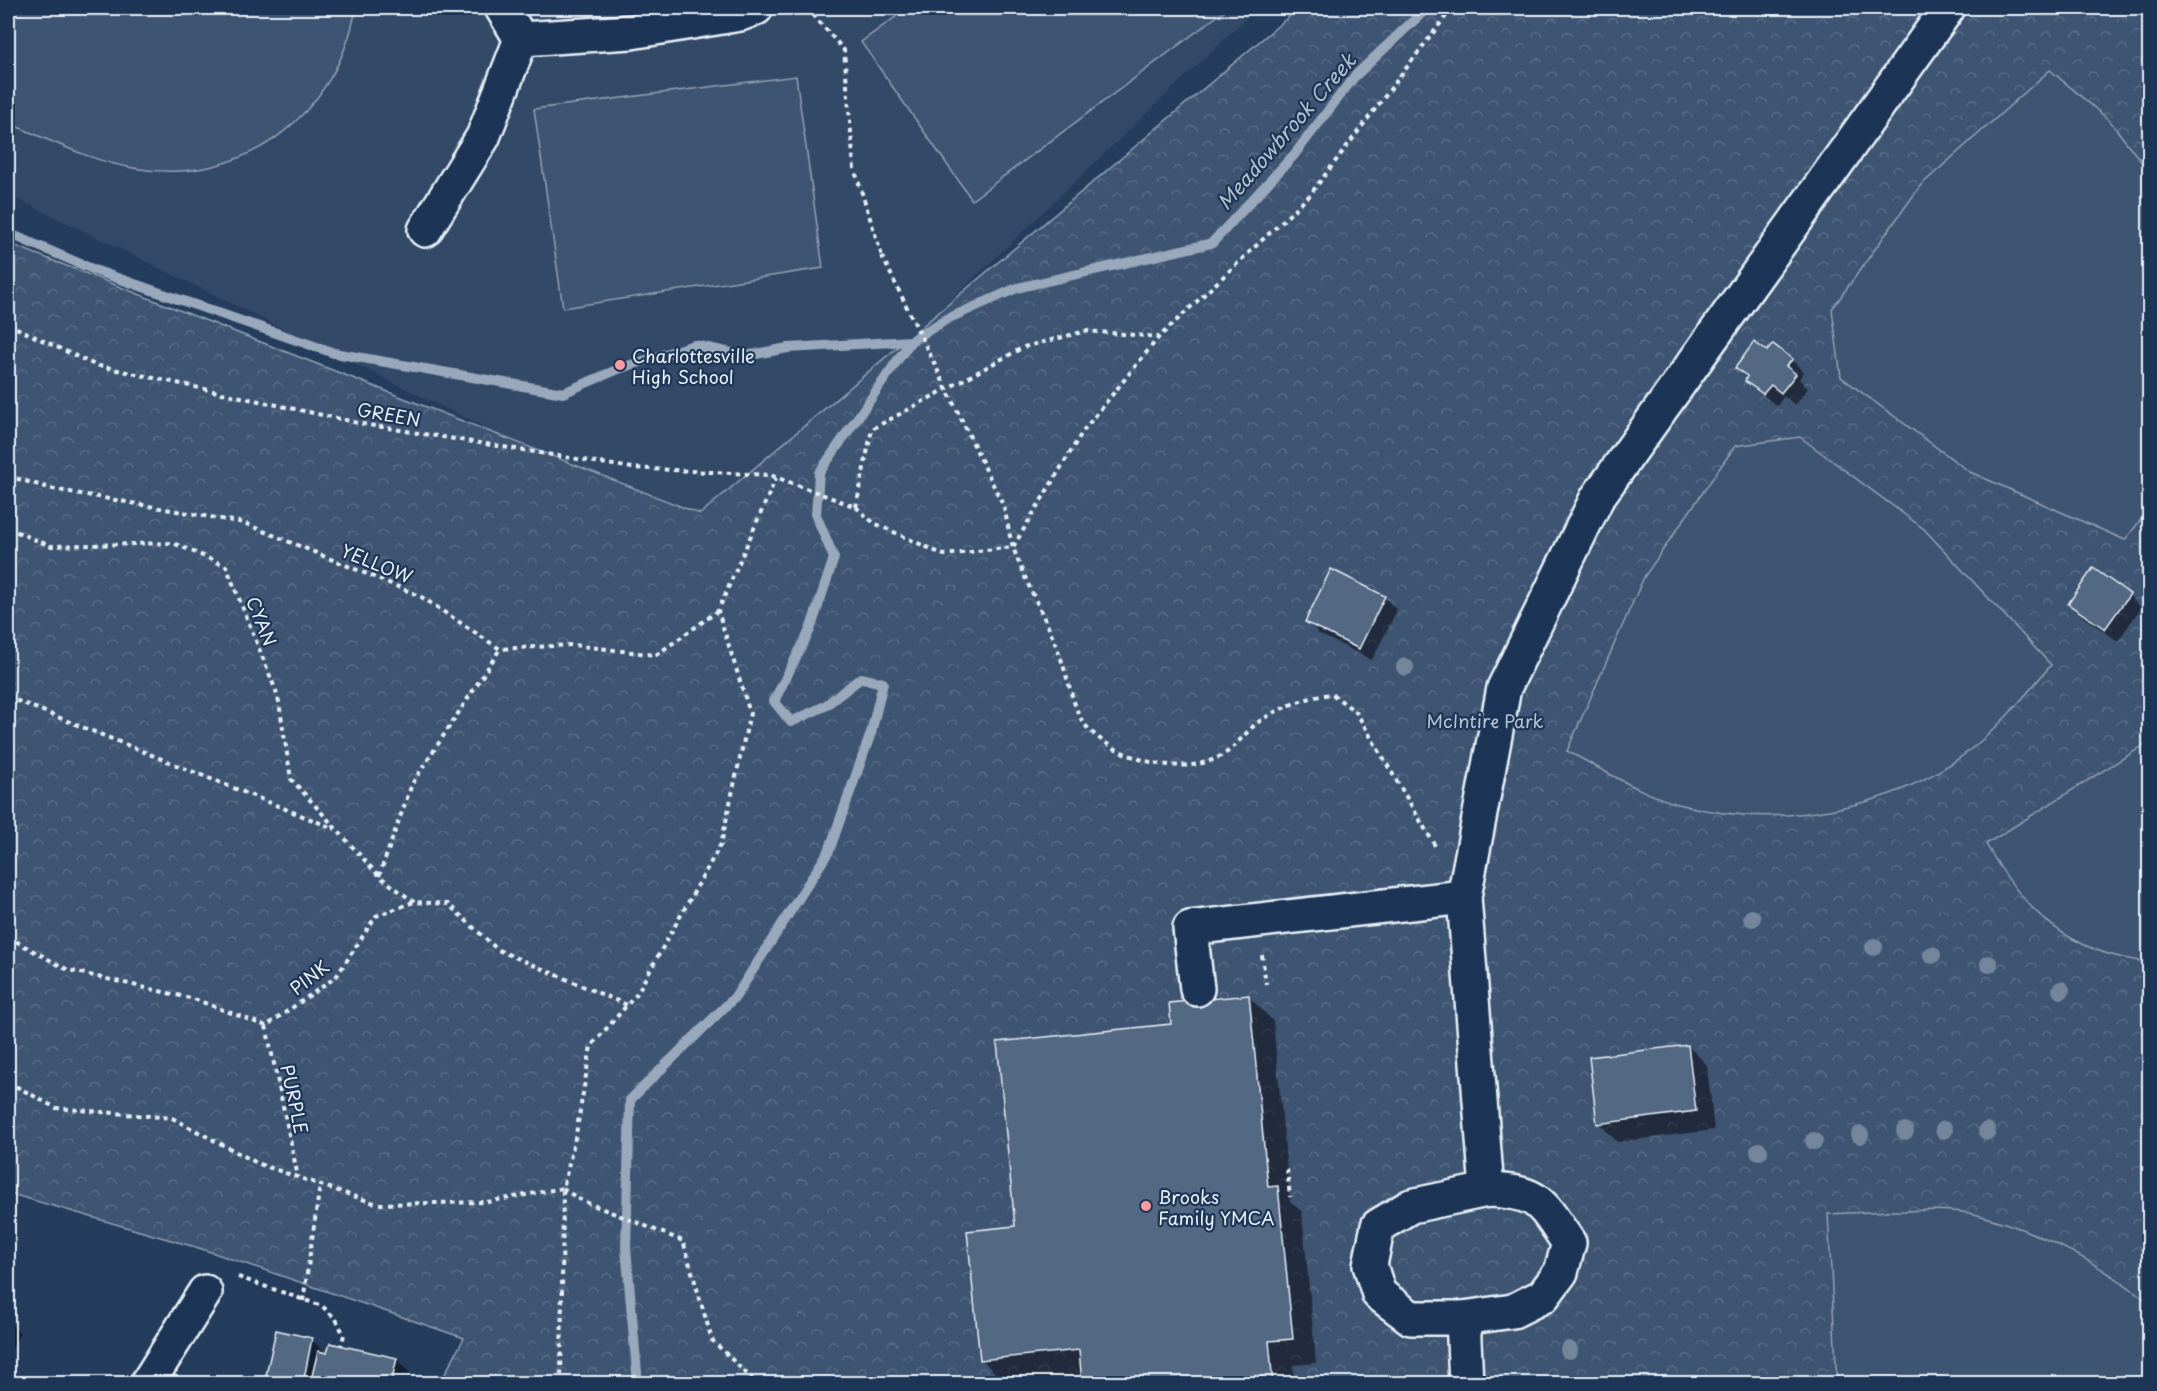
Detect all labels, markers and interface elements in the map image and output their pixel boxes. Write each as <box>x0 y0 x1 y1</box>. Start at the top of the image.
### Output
water label: Meadowbrook Creek <box>1209 46 1363 216</box>
place label: Charlottesville High School <box>632 342 755 390</box>
marker: Charlottesville High School <box>613 358 627 372</box>
street label: GREEN <box>355 395 423 433</box>
street label: YELLOW <box>337 537 417 590</box>
street label: CYAN <box>240 592 284 650</box>
park label: McIntire Park <box>1427 707 1543 734</box>
street label: PINK <box>284 953 334 1001</box>
street label: PURPLE <box>274 1062 316 1136</box>
place label: Brooks Family YMCA <box>1158 1183 1275 1231</box>
marker: Brooks Family YMCA <box>1139 1199 1153 1213</box>

